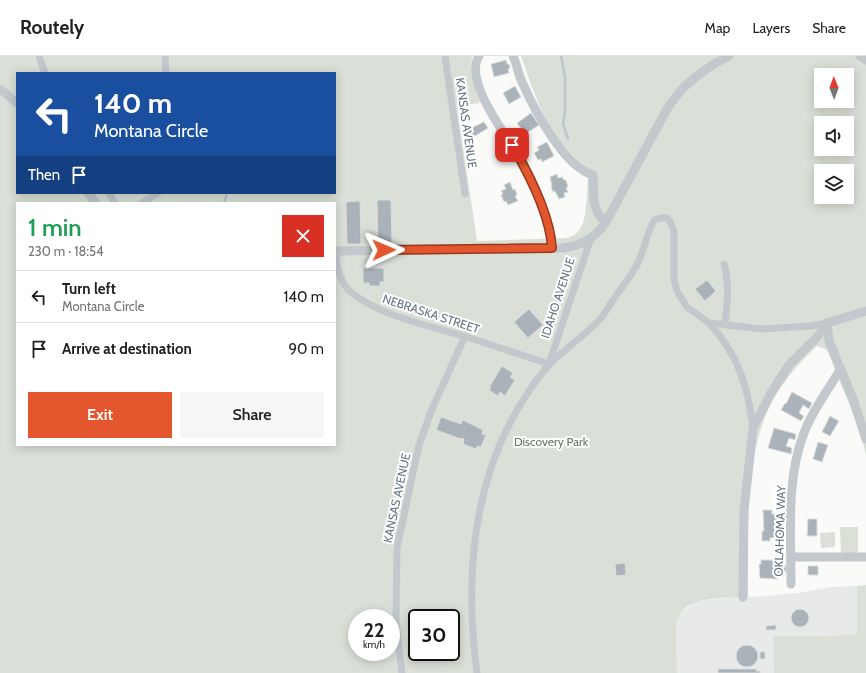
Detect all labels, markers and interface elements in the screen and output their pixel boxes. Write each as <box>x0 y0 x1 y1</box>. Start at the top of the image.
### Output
text: Routely <box>20 16 84 39</box>
text: Map <box>705 19 730 37</box>
text: Layers <box>752 19 790 37</box>
text: Share <box>812 19 846 37</box>
north arrow <box>814 68 854 108</box>
map controls <box>814 68 854 204</box>
street label: KANSAS AVENUE <box>453 77 480 170</box>
text: 140 m <box>94 86 172 120</box>
icon: left <box>28 88 80 140</box>
button: sound <box>814 116 854 156</box>
text: Montana Circle <box>94 120 208 142</box>
pin <box>495 128 529 162</box>
icon: arrive <box>501 134 523 156</box>
icon: arrive <box>68 164 90 186</box>
button: layers <box>814 164 854 204</box>
text: Then <box>28 166 60 184</box>
text: 1 min <box>28 213 82 242</box>
button: close <box>282 215 324 257</box>
position arrow <box>363 229 405 271</box>
text: 230 m · 18:54 <box>28 243 104 259</box>
street label: IDAHO AVENUE <box>537 255 578 340</box>
text: Turn left <box>62 280 116 298</box>
icon: left <box>28 286 50 308</box>
text: 140 m <box>283 288 324 306</box>
street label: NEBRASKA STREET <box>381 291 482 336</box>
text: Montana Circle <box>62 298 144 314</box>
icon: arrive <box>28 338 50 360</box>
text: Arrive at destination <box>62 340 192 358</box>
text: 90 m <box>288 340 324 358</box>
button: Exit <box>28 392 172 438</box>
button: Share <box>180 392 324 438</box>
park label: Discovery Park <box>514 434 589 449</box>
street label: KANSAS AVENUE <box>380 451 413 544</box>
street label: OKLAHOMA WAY <box>770 485 789 577</box>
speed limit sign: 30 <box>408 609 460 661</box>
text: 22 <box>363 618 385 642</box>
text: km/h <box>363 638 385 651</box>

